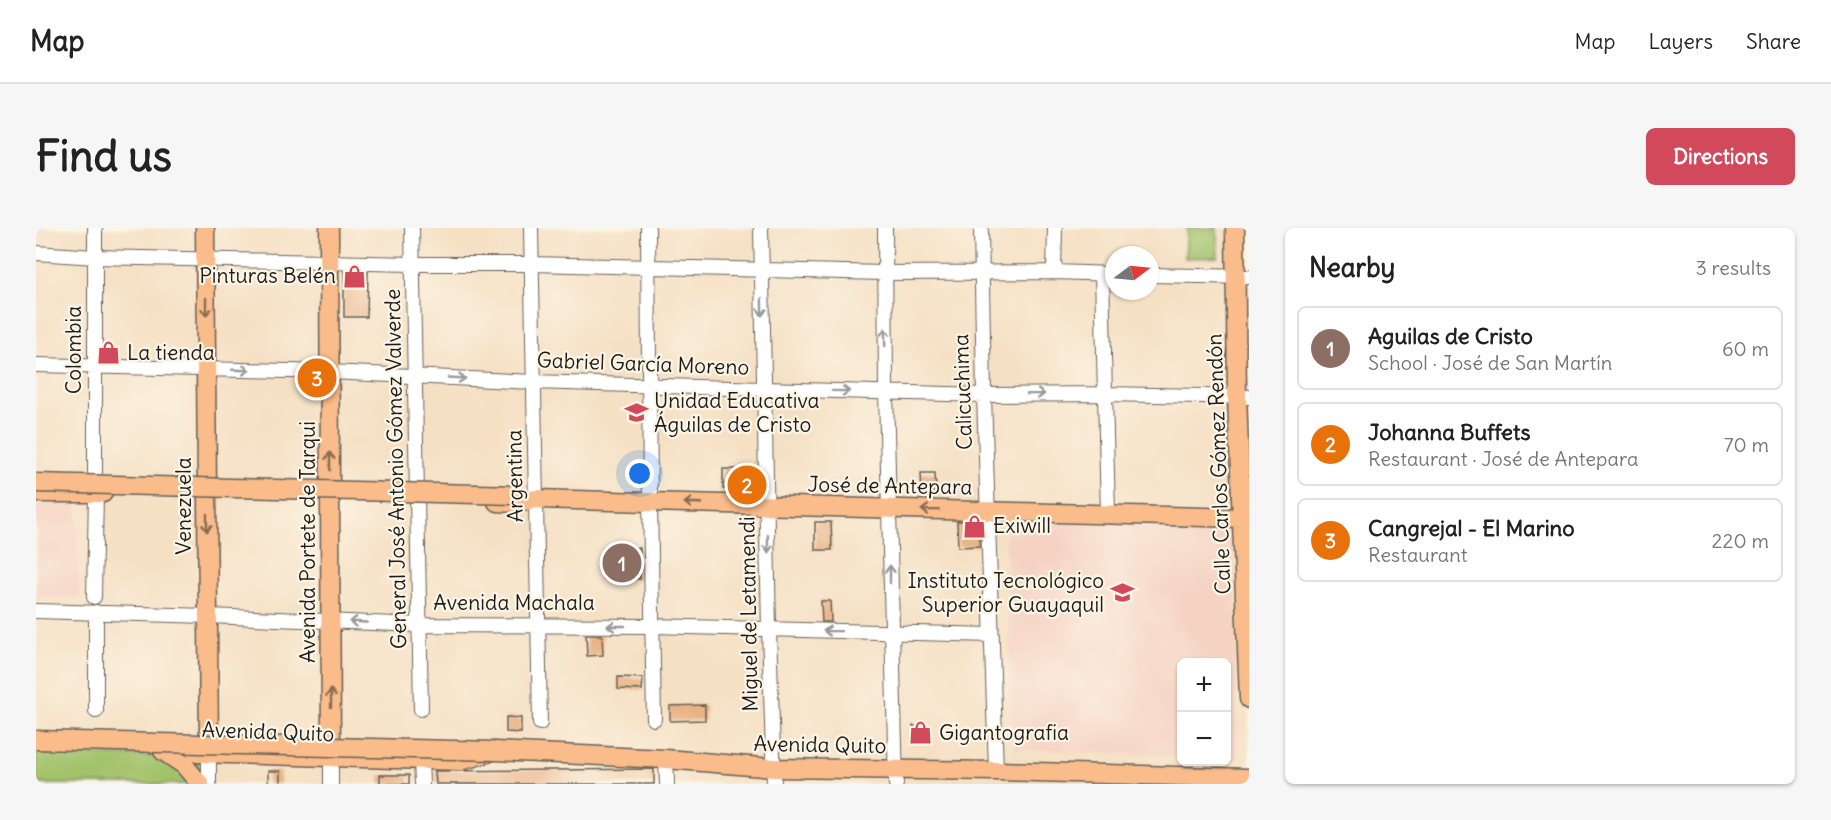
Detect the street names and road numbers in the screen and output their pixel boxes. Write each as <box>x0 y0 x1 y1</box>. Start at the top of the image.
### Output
street label: General José Antonio Gómez Valverde <box>379 289 412 649</box>
street label: Colombia <box>60 306 87 394</box>
street label: Calle Carlos Gómez Rendón <box>1200 333 1237 595</box>
street label: Calicuchima <box>947 334 978 450</box>
street label: Gabriel García Moreno <box>536 346 750 381</box>
street label: Avenida Portete de Tarqui <box>294 421 321 663</box>
street label: Argentina <box>500 429 529 523</box>
street label: Venezuela <box>170 457 197 555</box>
street label: José de Antepara <box>807 471 973 500</box>
street label: Miguel de Letamendi <box>733 516 764 712</box>
street label: Avenida Machala <box>433 589 595 616</box>
street label: Avenida Quito <box>201 716 335 747</box>
street label: Avenida Quito <box>753 730 887 759</box>

